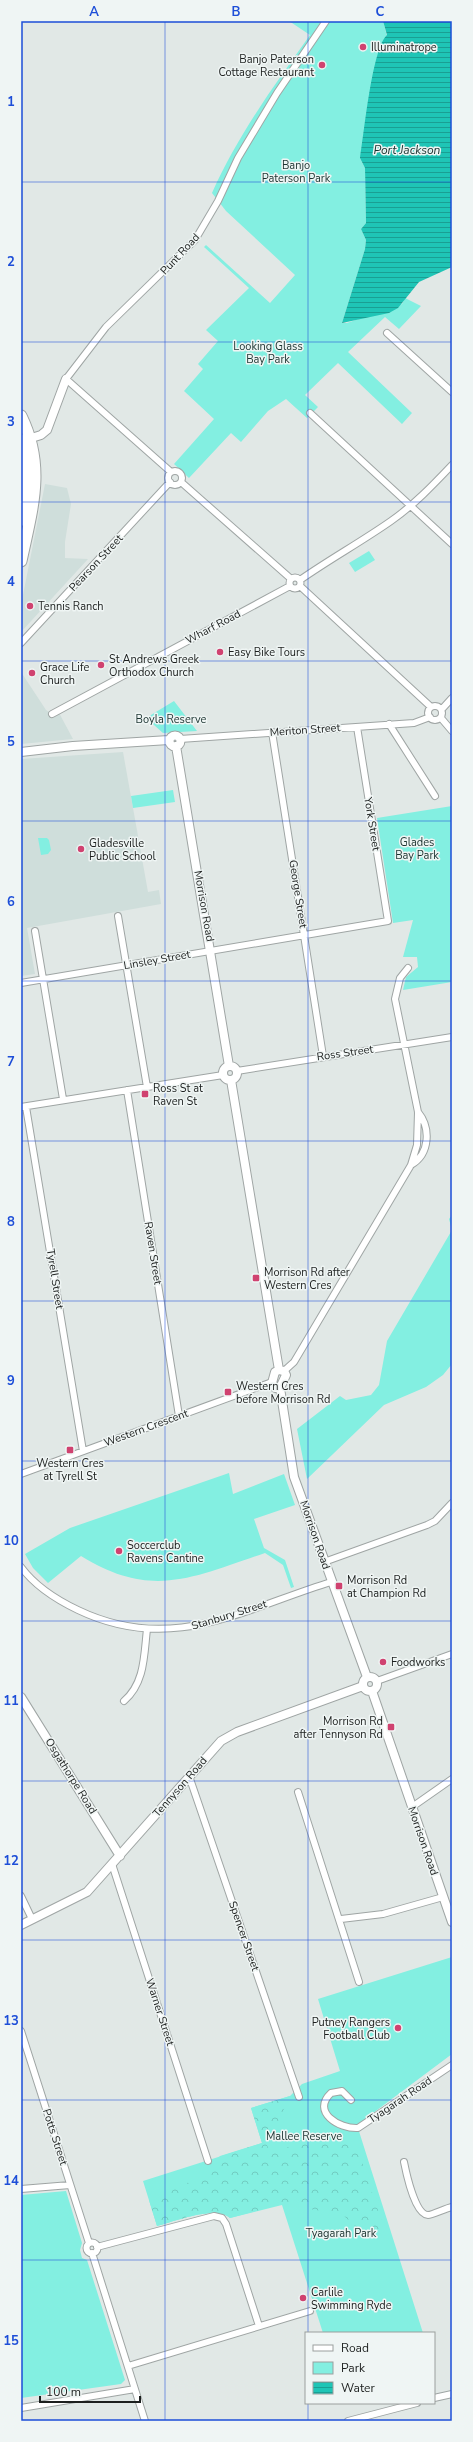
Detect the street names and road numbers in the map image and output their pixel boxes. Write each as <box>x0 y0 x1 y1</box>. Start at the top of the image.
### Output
street label: Punt Road <box>157 230 203 278</box>
street label: Pearson Street <box>66 531 126 595</box>
street label: Wharf Road <box>183 606 243 648</box>
street label: Meriton Street <box>269 720 341 740</box>
street label: York Street <box>360 795 384 852</box>
street label: George Street <box>285 859 311 929</box>
street label: Morrison Road <box>190 869 218 943</box>
street label: Linsley Street <box>122 947 192 973</box>
street label: Ross Street <box>316 1042 374 1064</box>
street label: Raven Street <box>141 1220 165 1286</box>
street label: Tyrell Street <box>43 1248 67 1310</box>
street label: Western Crescent <box>102 1406 190 1450</box>
street label: Morrison Road <box>296 1499 334 1571</box>
street label: Stanbury Street <box>189 1596 269 1634</box>
street label: Osgathorpe Road <box>42 1735 100 1817</box>
street label: Tennyson Road <box>150 1754 210 1820</box>
street label: Morrison Road <box>404 1805 442 1877</box>
street label: Spencer Street <box>225 1899 263 1973</box>
street label: Warner Street <box>142 1976 178 2048</box>
street label: Tyagarah Road <box>365 2073 435 2127</box>
street label: Potts Street <box>39 2107 71 2167</box>

